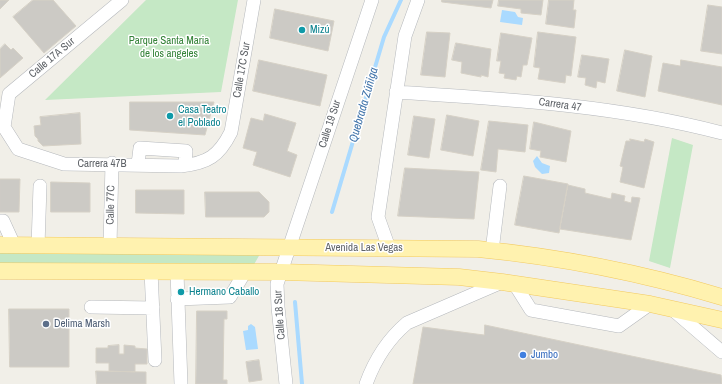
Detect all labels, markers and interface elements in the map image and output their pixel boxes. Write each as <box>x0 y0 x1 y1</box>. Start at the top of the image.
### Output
place label: Mizú <box>310 23 330 37</box>
marker: Mizú <box>297 25 307 35</box>
park label: Parque Santa Maria de los angeles <box>129 34 209 60</box>
street label: Calle 17A Sur <box>26 35 78 81</box>
street label: Calle 17C Sur <box>231 41 253 99</box>
water label: Quebrada Zúñiga <box>346 66 382 144</box>
street label: Carrera 47 <box>538 95 582 115</box>
street label: Calle 19 Sur <box>316 98 344 150</box>
place label: Casa Teatro el Poblado <box>178 103 227 129</box>
marker: Casa Teatro el Poblado <box>165 111 175 121</box>
street label: Carrera 47B <box>77 157 127 171</box>
street label: Calle 77C <box>104 185 118 225</box>
street label: Avenida Las Vegas <box>325 241 403 255</box>
place label: Hermano Caballo <box>189 285 259 299</box>
marker: Hermano Caballo <box>176 287 186 297</box>
street label: Calle 18 Sur <box>272 290 288 340</box>
place label: Delima Marsh <box>54 317 110 331</box>
marker: Delima Marsh <box>41 319 51 329</box>
place label: Jumbo <box>531 348 558 362</box>
marker: Jumbo <box>518 350 528 360</box>

